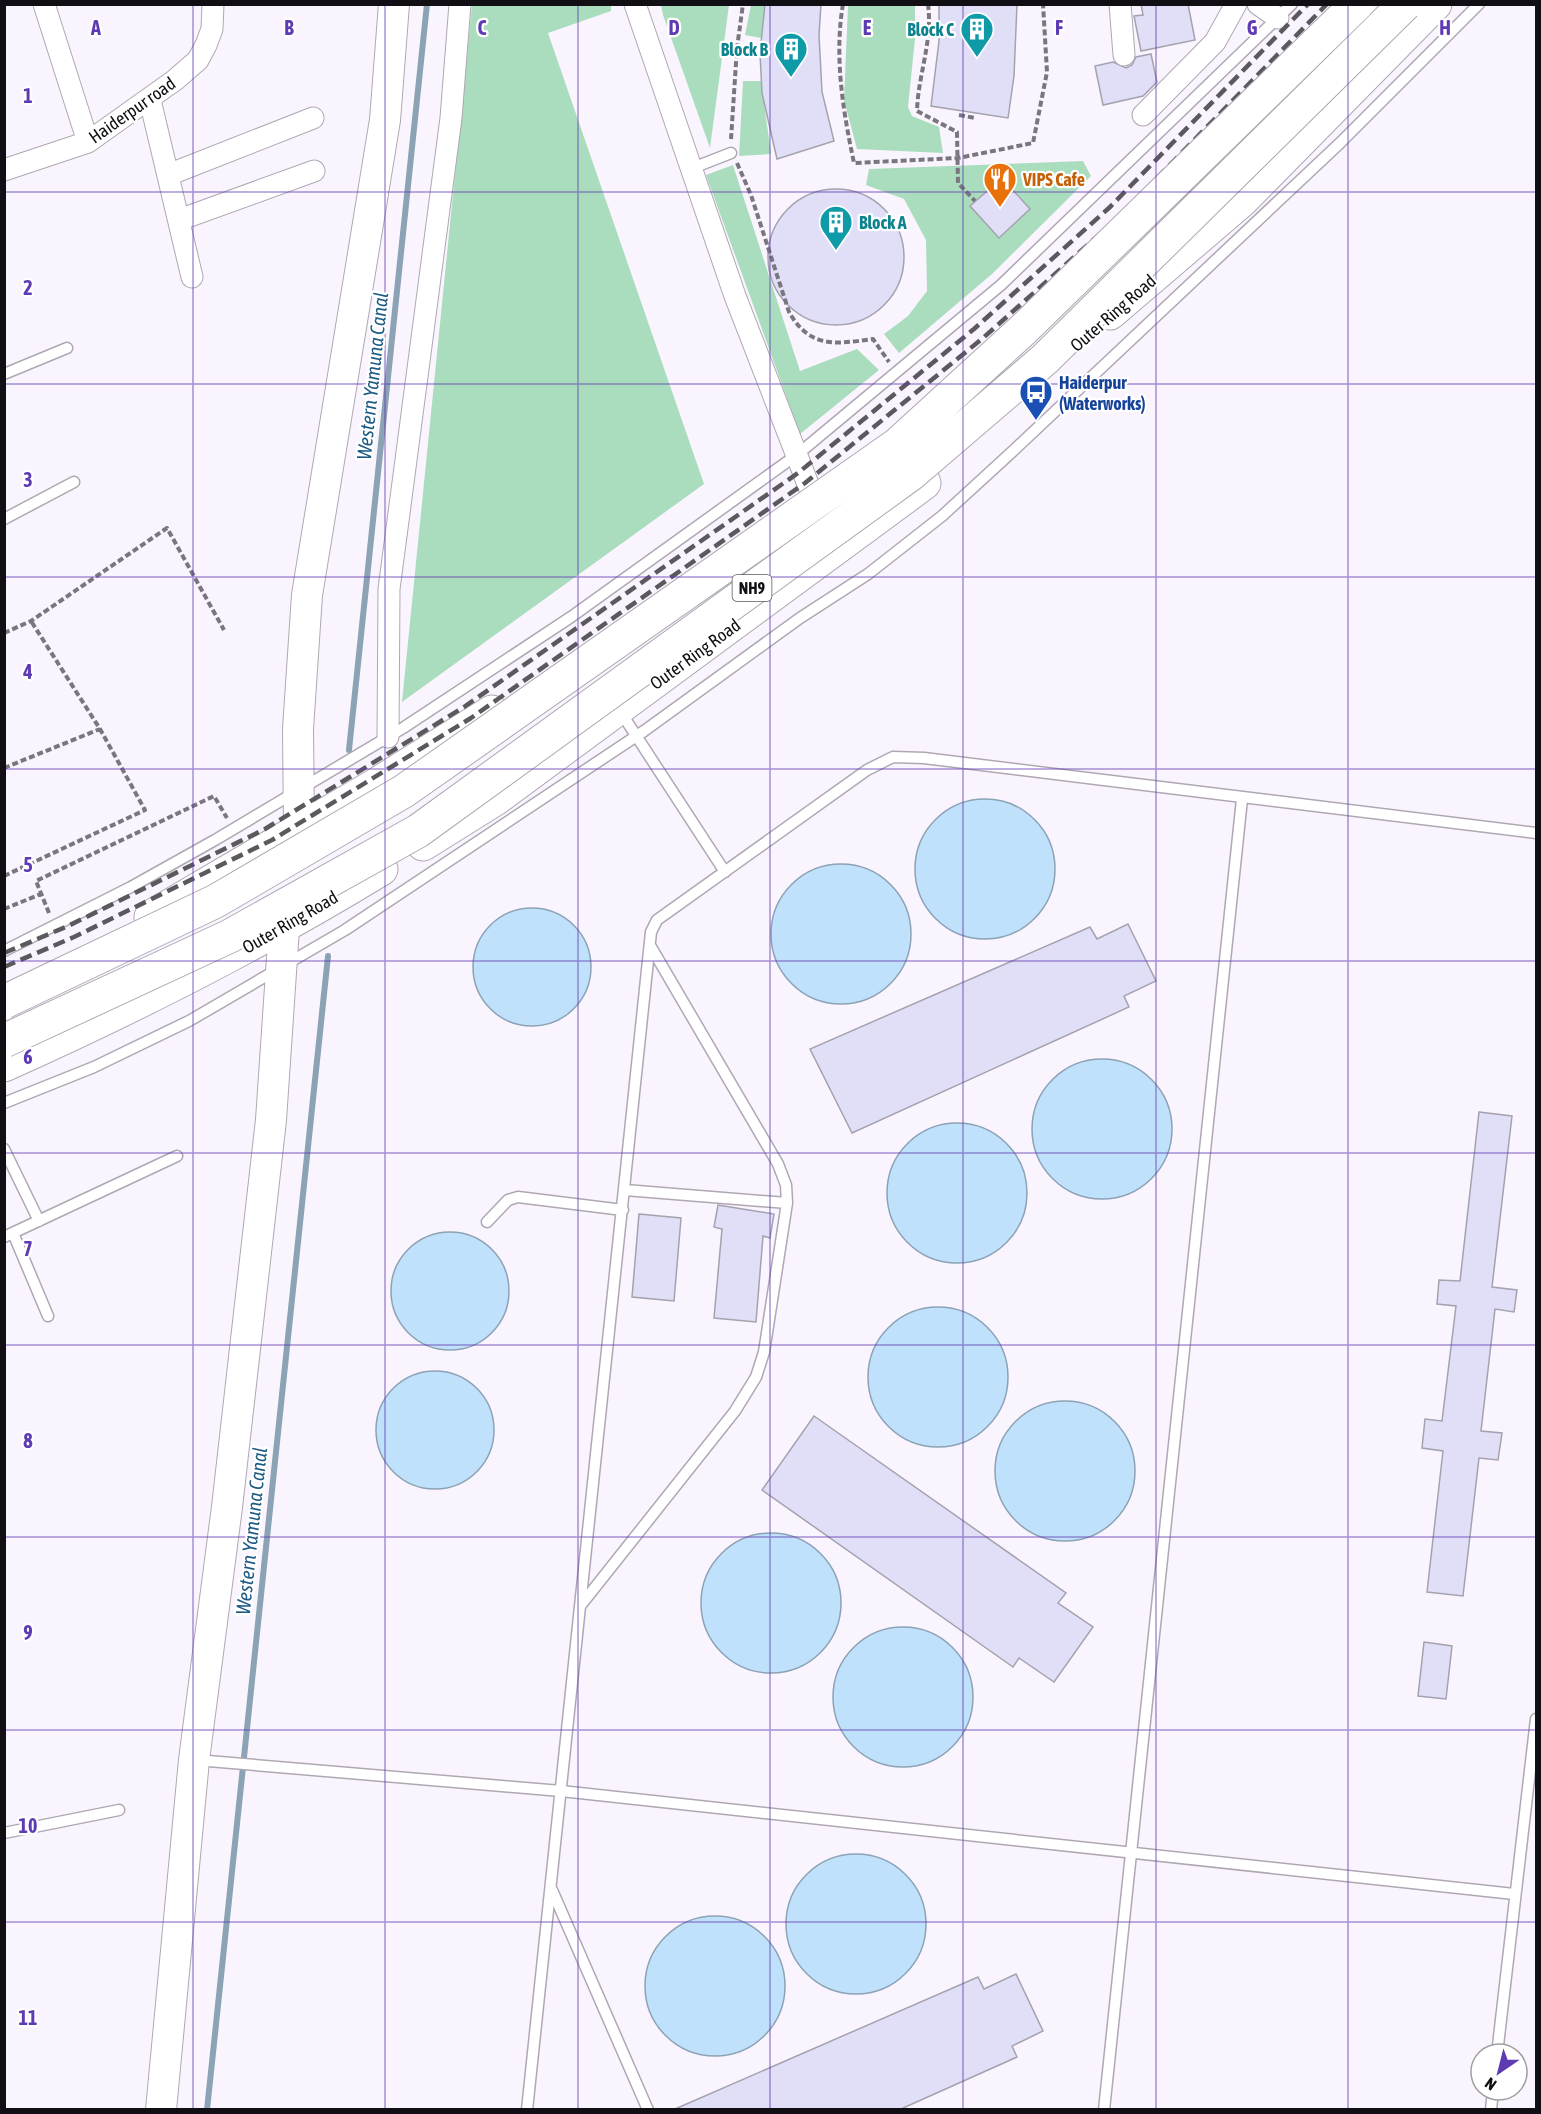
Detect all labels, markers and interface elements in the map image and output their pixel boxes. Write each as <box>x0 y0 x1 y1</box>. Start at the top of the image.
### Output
building icon: Block C <box>959 11 995 58</box>
text: A <box>90 16 101 39</box>
text: B <box>284 16 294 39</box>
text: C <box>478 16 487 39</box>
text: D <box>668 16 680 39</box>
text: E <box>863 16 872 39</box>
text: F <box>1055 16 1063 39</box>
text: G <box>1247 16 1258 39</box>
text: H <box>1439 16 1451 39</box>
place label: Block C <box>907 19 954 40</box>
building icon: Block B <box>773 31 809 78</box>
place label: Block B <box>721 39 768 60</box>
street label: Haiderpur road <box>85 73 179 147</box>
text: 1 <box>23 84 33 107</box>
restaurant icon: VIPS Cafe <box>982 161 1018 208</box>
place label: VIPS Cafe <box>1022 169 1085 190</box>
building icon: Block A <box>818 204 854 251</box>
place label: Block A <box>859 212 907 233</box>
street label: Outer Ring Road <box>1066 270 1160 356</box>
text: 2 <box>23 276 33 299</box>
water label: Western Yamuna Canal <box>352 291 392 461</box>
place label: Haiderpur (Waterworks) <box>1059 372 1146 414</box>
bus stop icon: Haiderpur (Waterworks) <box>1018 374 1054 421</box>
text: 3 <box>23 468 33 491</box>
road number: NH9 <box>732 575 771 601</box>
street label: Outer Ring Road <box>646 614 744 694</box>
text: 4 <box>22 660 33 683</box>
text: 5 <box>23 853 33 876</box>
street label: Outer Ring Road <box>239 886 341 958</box>
text: 6 <box>23 1045 33 1068</box>
text: 7 <box>23 1237 33 1260</box>
text: 8 <box>23 1429 33 1452</box>
water label: Western Yamuna Canal <box>231 1446 271 1616</box>
text: 9 <box>23 1621 33 1644</box>
text: 10 <box>19 1814 37 1837</box>
text: 11 <box>19 2006 37 2029</box>
north arrow <box>1469 2042 1529 2102</box>
text: N <box>1481 2074 1499 2094</box>

